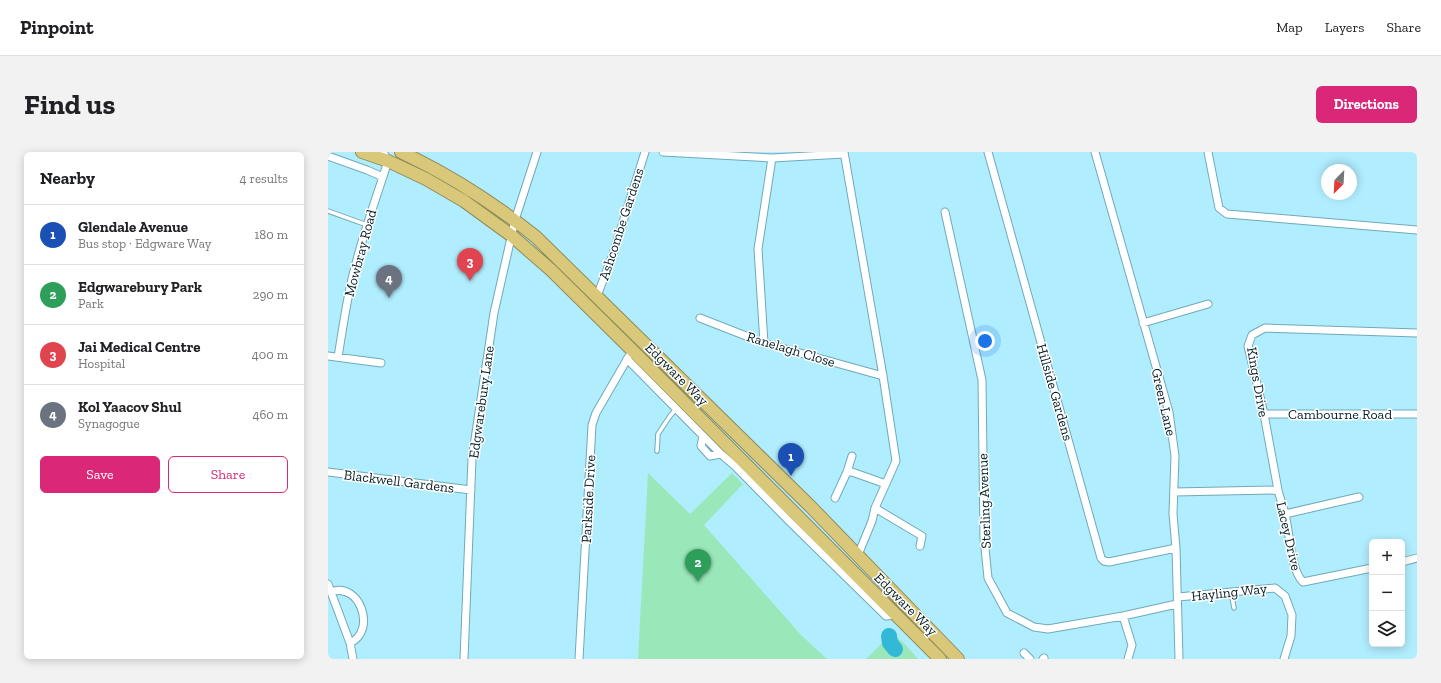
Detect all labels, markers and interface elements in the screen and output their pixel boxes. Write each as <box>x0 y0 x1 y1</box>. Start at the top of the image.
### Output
text: Pinpoint <box>20 16 94 39</box>
text: Map <box>1276 19 1303 36</box>
text: Layers <box>1325 19 1364 36</box>
text: Share <box>1386 19 1421 36</box>
button: Directions <box>1316 86 1417 123</box>
text: Find us <box>24 88 115 121</box>
north arrow <box>1321 164 1357 200</box>
street label: Ashcombe Gardens <box>595 166 648 282</box>
text: Nearby <box>40 168 95 188</box>
text: 4 results <box>240 171 288 186</box>
street label: Mowbray Road <box>341 207 380 299</box>
text: Glendale Avenue <box>78 218 188 236</box>
text: 1 <box>50 227 56 242</box>
text: 180 m <box>254 227 288 242</box>
text: Bus stop · Edgware Way <box>78 236 211 251</box>
pin: 3 <box>457 248 483 281</box>
pin: 4 <box>376 265 402 298</box>
text: Edgwarebury Park <box>78 278 202 296</box>
text: 2 <box>50 287 56 302</box>
text: 290 m <box>253 287 288 302</box>
text: Park <box>78 296 104 311</box>
street label: Ranelagh Close <box>745 328 838 371</box>
your location <box>975 331 995 351</box>
text: Jai Medical Centre <box>78 338 201 356</box>
street label: Edgware Way <box>642 339 712 410</box>
street label: Hillside Gardens <box>1033 342 1076 443</box>
street label: Edgwarebury Lane <box>465 344 498 460</box>
street label: Kings Drive <box>1243 346 1272 419</box>
text: 3 <box>50 347 56 362</box>
text: 400 m <box>252 347 288 362</box>
text: Hospital <box>78 356 125 371</box>
street label: Green Lane <box>1147 367 1180 438</box>
text: Kol Yaacov Shul <box>78 398 181 416</box>
street label: Cambourne Road <box>1288 406 1392 423</box>
text: 4 <box>49 407 57 422</box>
text: 460 m <box>252 407 288 422</box>
text: Synagogue <box>78 416 140 431</box>
pin: 1 <box>778 443 804 476</box>
street label: Sterling Avenue <box>974 453 995 549</box>
street label: Parkside Drive <box>578 454 599 544</box>
button: Save <box>40 456 160 493</box>
button: Share <box>168 456 288 493</box>
street label: Blackwell Gardens <box>343 466 455 497</box>
street label: Lacey Drive <box>1272 500 1305 573</box>
map controls <box>1369 539 1405 647</box>
button: + <box>1369 539 1405 575</box>
pin: 2 <box>685 549 711 582</box>
street label: Edgware Way <box>871 569 941 640</box>
button: − <box>1369 575 1405 611</box>
street label: Hayling Way <box>1190 580 1269 605</box>
button: layers <box>1369 611 1405 647</box>

